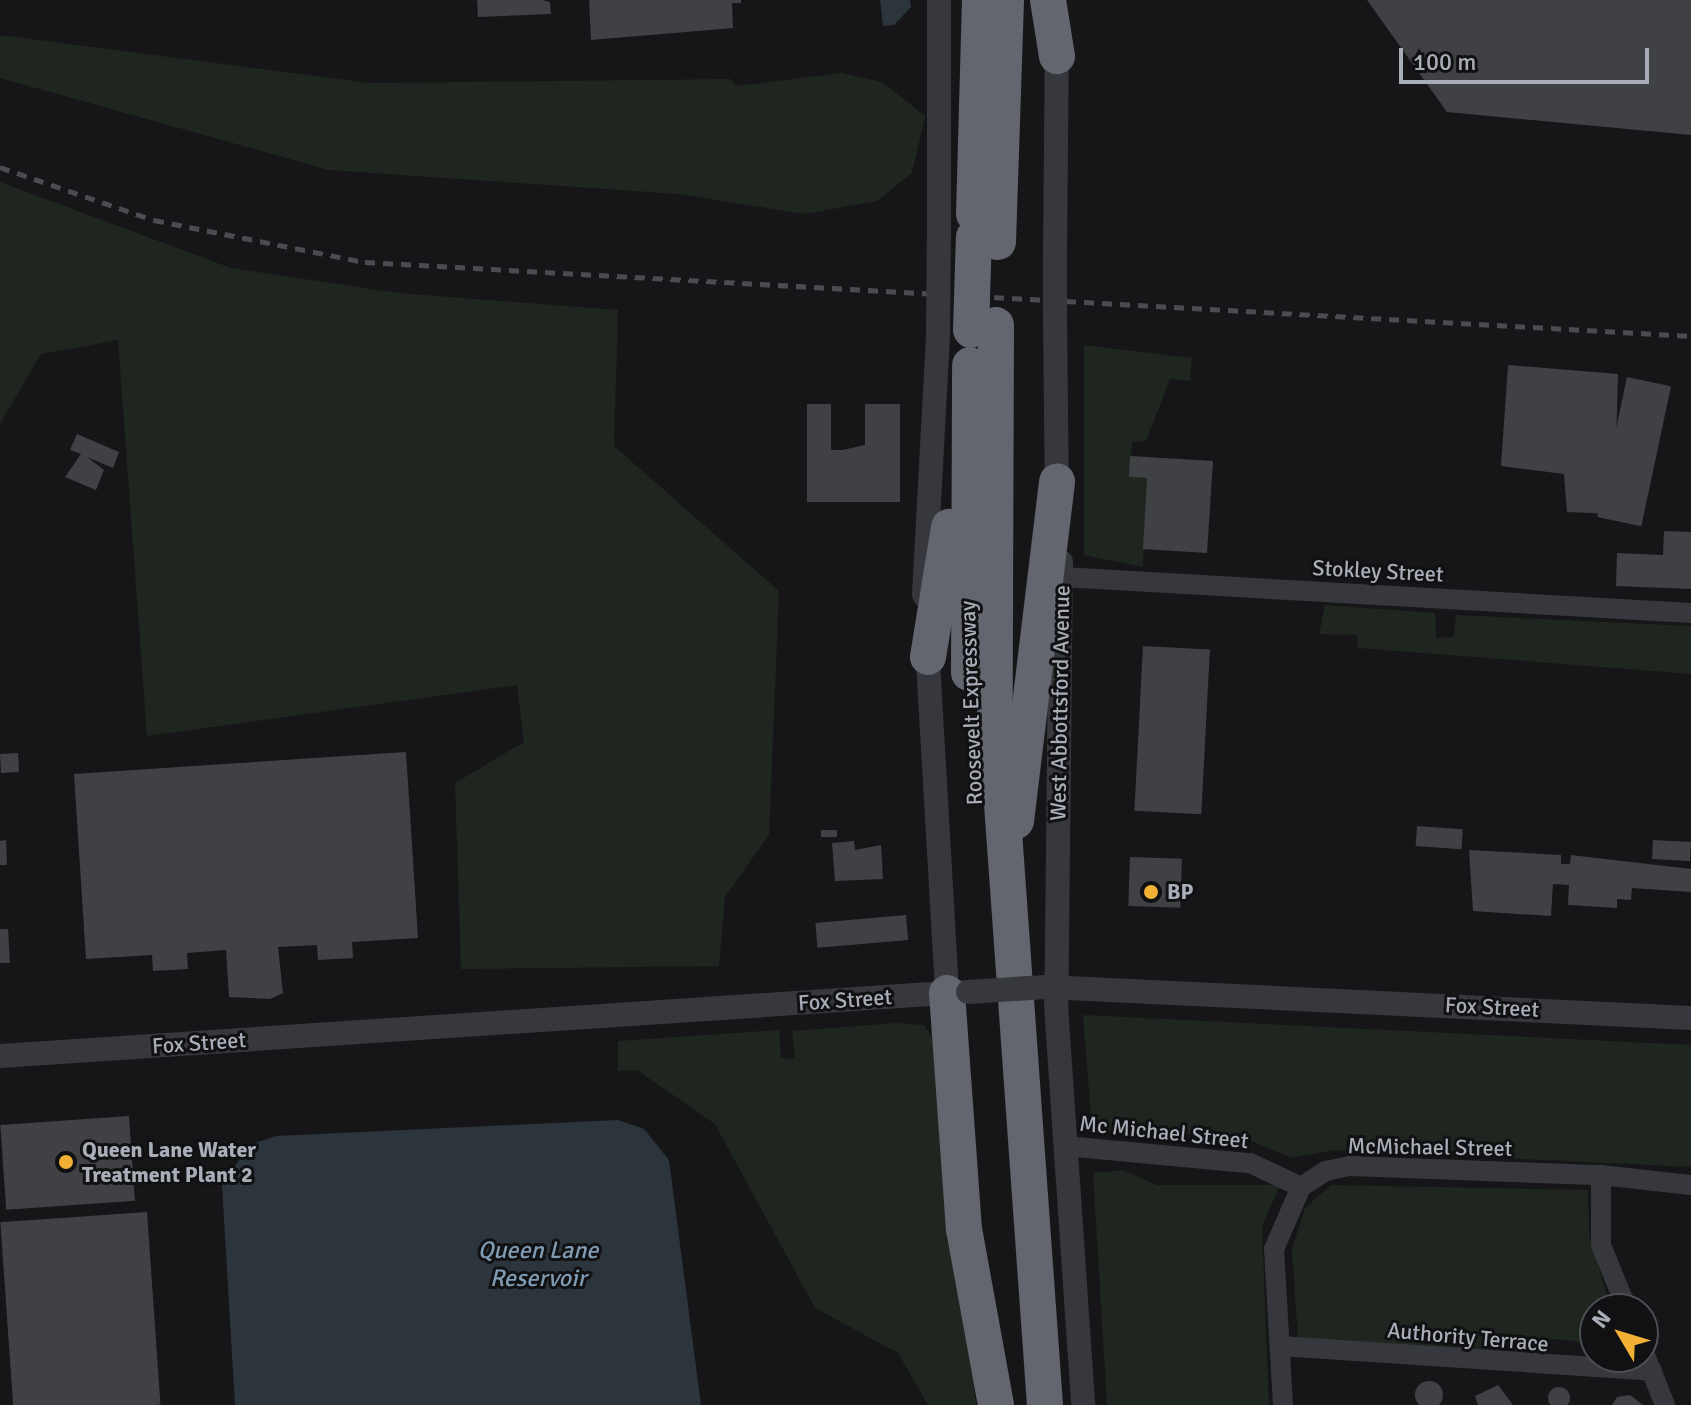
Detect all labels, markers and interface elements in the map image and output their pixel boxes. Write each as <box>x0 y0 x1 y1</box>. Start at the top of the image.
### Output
scale bar <box>1403 32 1653 82</box>
text: 100 m <box>1413 47 1476 77</box>
street label: Stokley Street <box>1312 554 1444 588</box>
street label: West Abbottsford Avenue <box>1045 585 1075 821</box>
street label: Roosevelt Expressway <box>954 600 988 806</box>
place label: BP <box>1167 879 1193 905</box>
marker: BP <box>1142 883 1160 901</box>
street label: Fox Street <box>797 984 893 1016</box>
street label: Fox Street <box>1444 991 1540 1023</box>
street label: Fox Street <box>151 1027 247 1059</box>
street label: Mc Michael Street <box>1078 1110 1250 1154</box>
street label: McMichael Street <box>1347 1132 1513 1162</box>
place label: Queen Lane Water Treatment Plant 2 <box>82 1136 256 1188</box>
marker: Queen Lane Water Treatment Plant 2 <box>57 1153 75 1171</box>
water label: Queen Lane Reservoir <box>478 1237 598 1293</box>
north arrow <box>1579 1293 1659 1373</box>
text: N <box>1586 1305 1617 1333</box>
street label: Authority Terrace <box>1386 1317 1550 1357</box>

